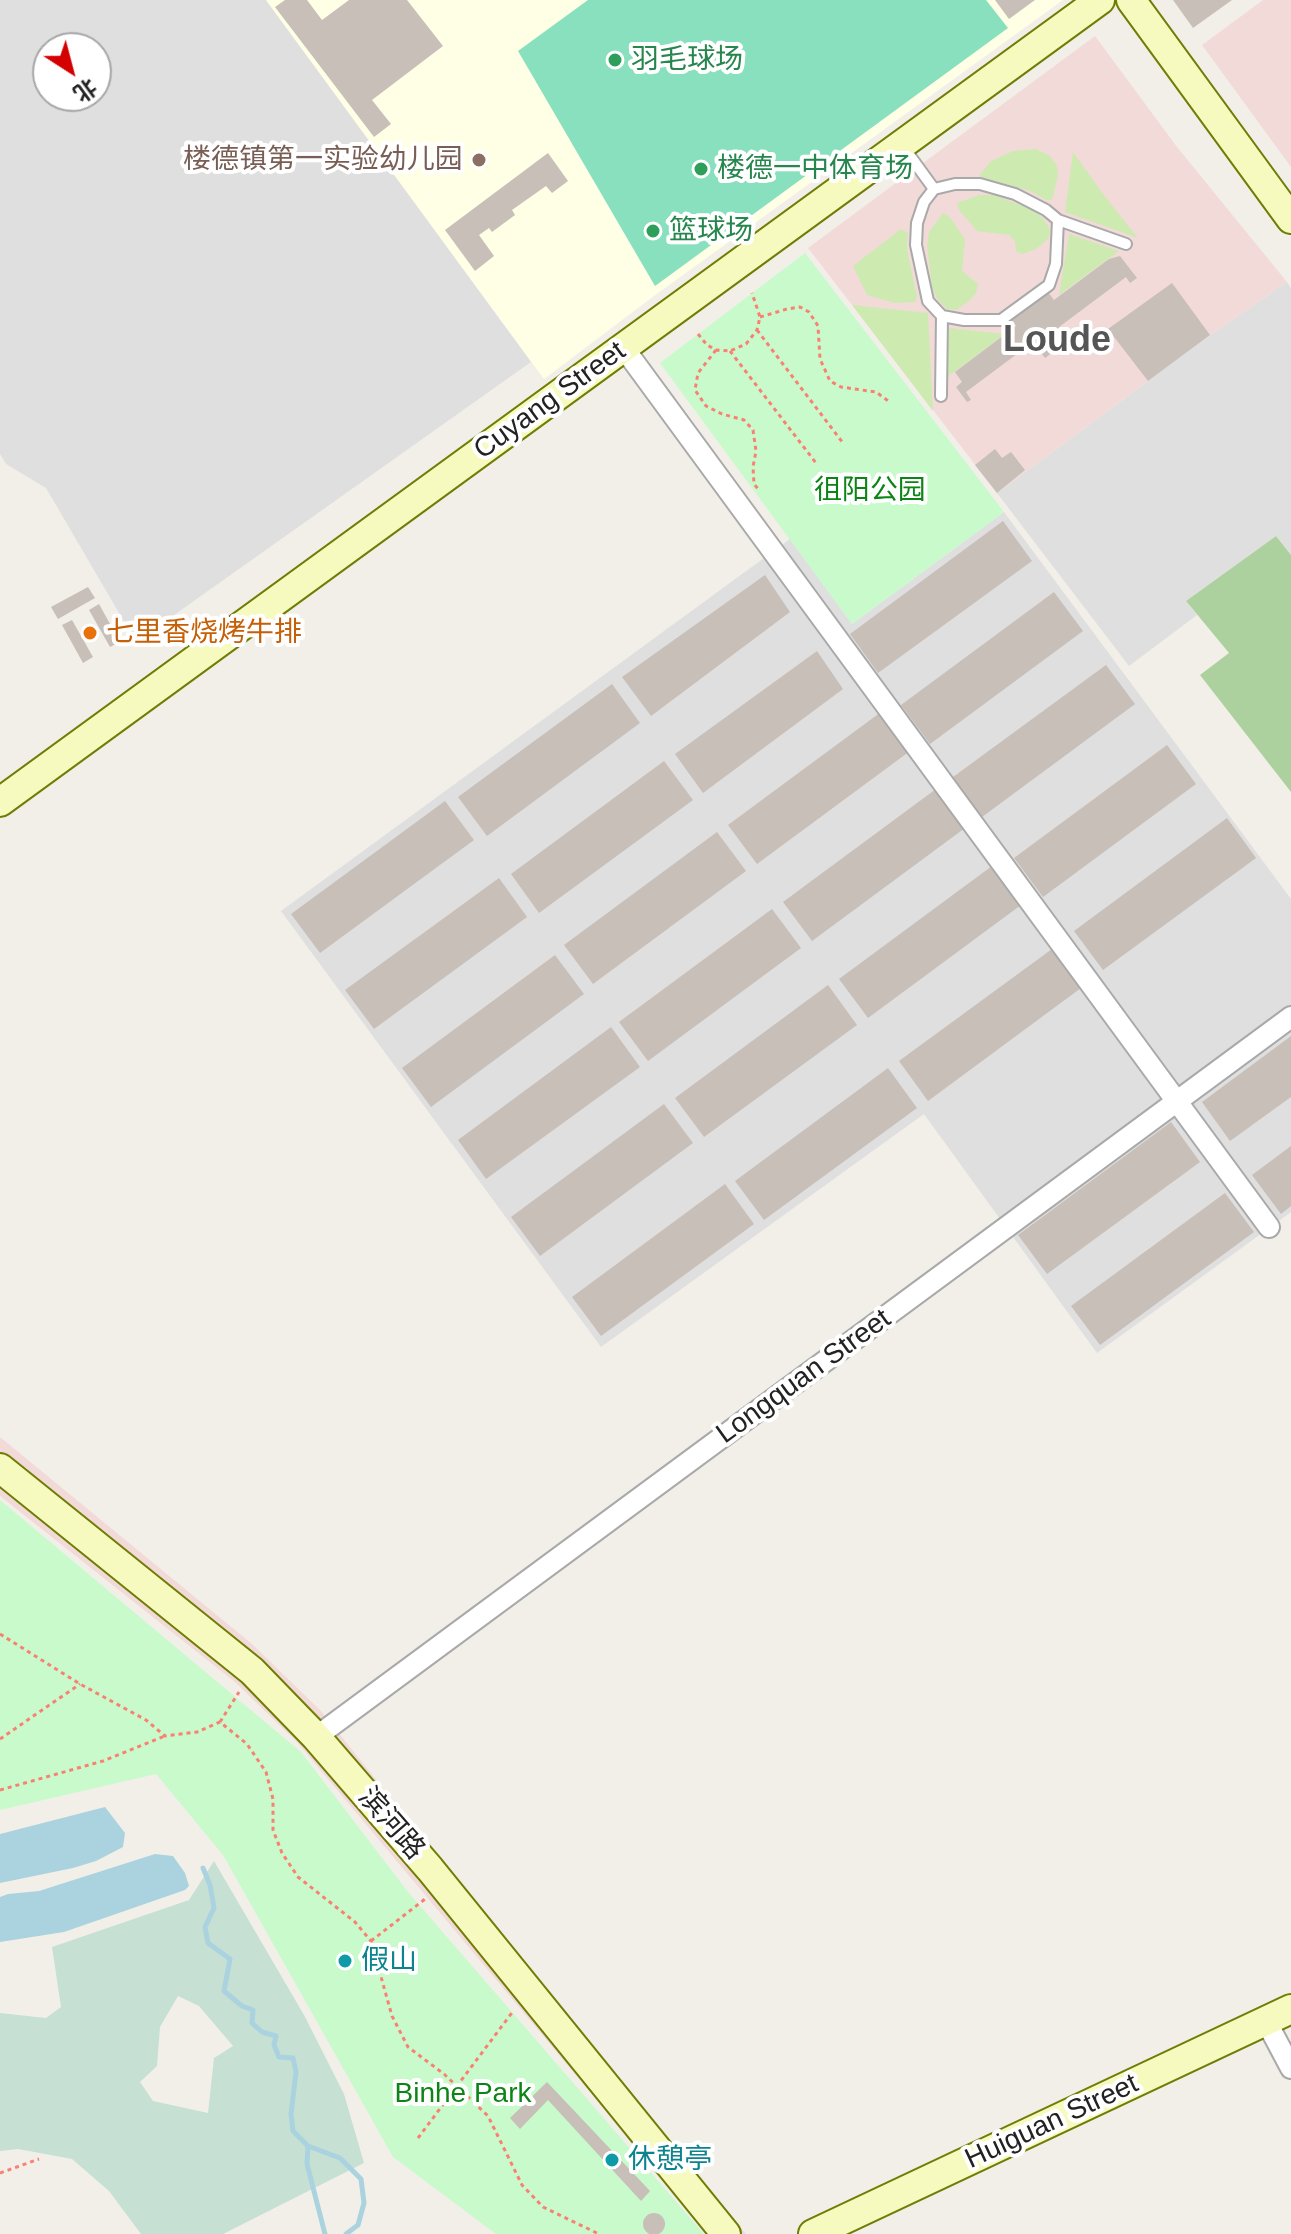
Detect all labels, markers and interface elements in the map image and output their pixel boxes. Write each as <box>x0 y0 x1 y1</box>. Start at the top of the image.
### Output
north arrow <box>32 32 112 112</box>
place label: 羽毛球场 <box>631 43 743 77</box>
marker: 羽毛球场 <box>606 51 624 69</box>
text: 北 <box>69 74 101 107</box>
place label: 楼德镇第一实验幼儿园 <box>183 143 463 177</box>
marker: 楼德镇第一实验幼儿园 <box>470 151 488 169</box>
place label: 楼德一中体育场 <box>717 152 913 186</box>
marker: 楼德一中体育场 <box>692 160 710 178</box>
place label: 篮球场 <box>669 214 753 248</box>
marker: 篮球场 <box>644 222 662 240</box>
district label: Loude <box>1003 319 1111 363</box>
street label: Cuyang Street <box>468 335 632 467</box>
park label: 徂阳公园 <box>814 474 926 508</box>
place label: 七里香烧烤牛排 <box>106 616 302 650</box>
marker: 七里香烧烤牛排 <box>81 624 99 642</box>
street label: Longquan Street <box>710 1303 898 1451</box>
street label: 滨河路 <box>351 1781 431 1867</box>
place label: 假山 <box>361 1944 417 1978</box>
marker: 假山 <box>336 1952 354 1970</box>
street label: Huiguan Street <box>960 2067 1144 2177</box>
park label: Binhe Park <box>395 2077 531 2111</box>
place label: 休憩亭 <box>628 2143 712 2177</box>
marker: 休憩亭 <box>603 2151 621 2169</box>

